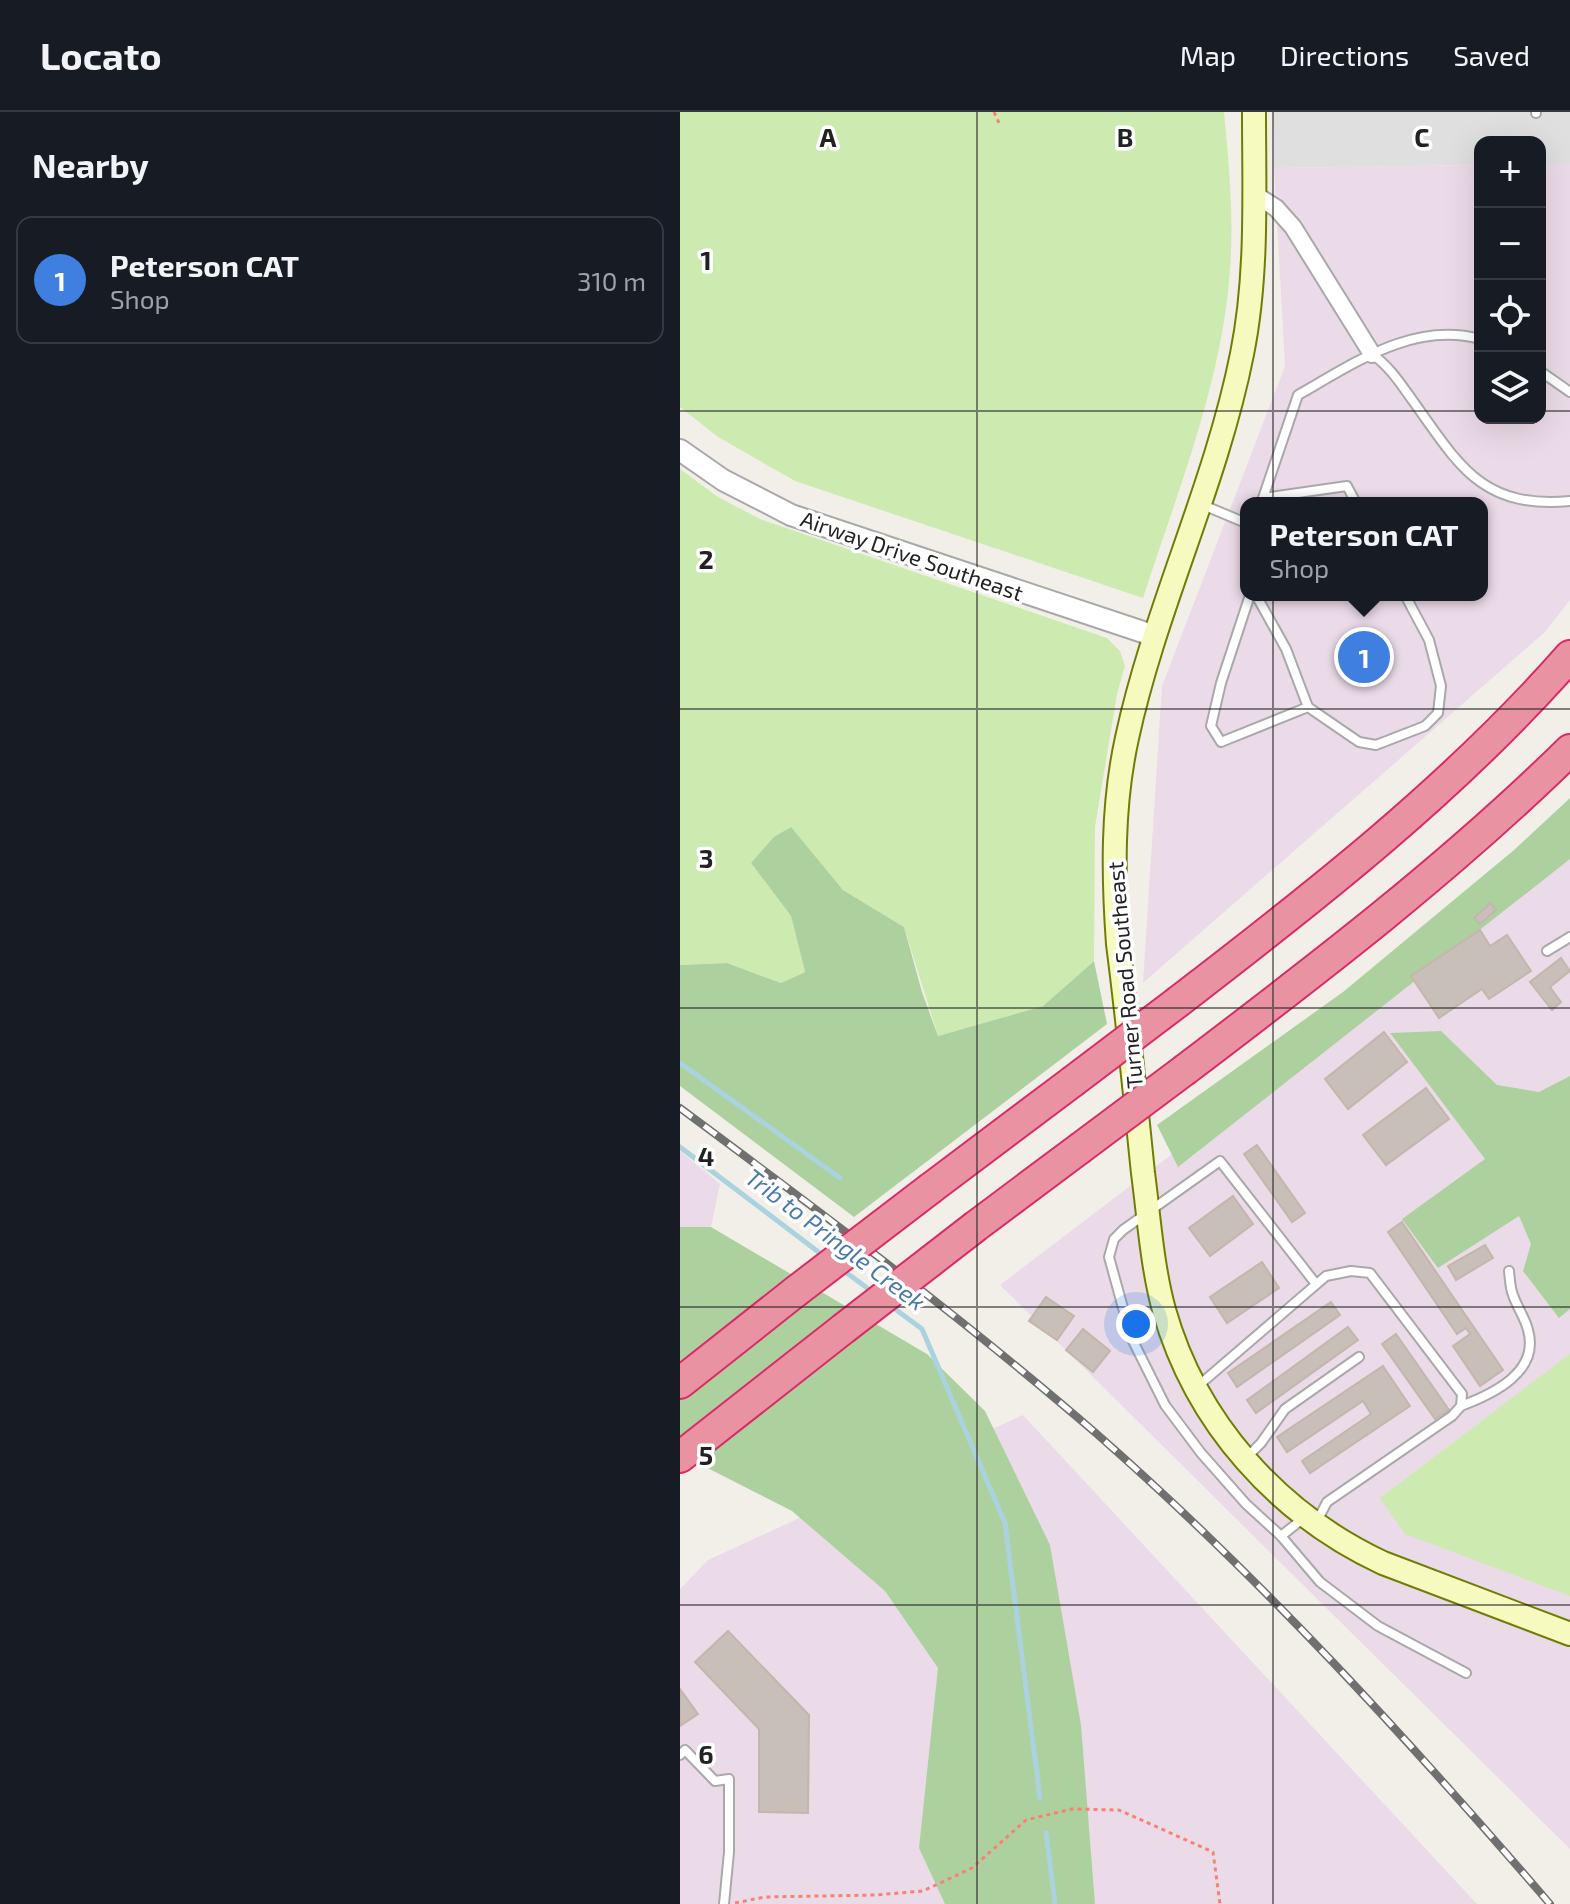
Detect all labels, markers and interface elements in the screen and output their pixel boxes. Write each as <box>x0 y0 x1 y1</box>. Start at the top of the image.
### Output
text: Locato <box>40 32 162 78</box>
text: Map <box>1180 38 1236 72</box>
text: Directions <box>1280 38 1409 72</box>
text: Saved <box>1453 38 1530 72</box>
text: A <box>820 121 837 152</box>
text: B <box>1117 121 1133 152</box>
text: C <box>1414 121 1430 152</box>
map controls <box>1474 136 1546 424</box>
button: + <box>1474 136 1546 208</box>
text: Nearby <box>32 144 149 185</box>
button: − <box>1474 208 1546 280</box>
text: 1 <box>700 244 712 275</box>
text: Peterson CAT <box>110 247 299 283</box>
text: 1 <box>54 265 66 296</box>
text: 310 m <box>577 265 646 296</box>
button: locate <box>1474 280 1546 352</box>
text: Shop <box>110 283 170 314</box>
button: layers <box>1474 352 1546 424</box>
popup <box>1240 497 1488 601</box>
street label: Airway Drive Southeast <box>798 505 1027 605</box>
text: Peterson CAT <box>1269 516 1459 552</box>
text: 2 <box>698 543 714 574</box>
text: Shop <box>1269 552 1329 583</box>
pin: 1 <box>1338 627 1390 687</box>
text: 3 <box>699 842 713 873</box>
street label: Turner Road Southeast <box>1101 861 1147 1090</box>
text: 4 <box>698 1140 714 1171</box>
water label: Trib to Pringle Creek <box>740 1162 932 1316</box>
your location <box>1116 1304 1156 1344</box>
text: 5 <box>699 1439 713 1470</box>
text: 6 <box>698 1738 714 1769</box>

